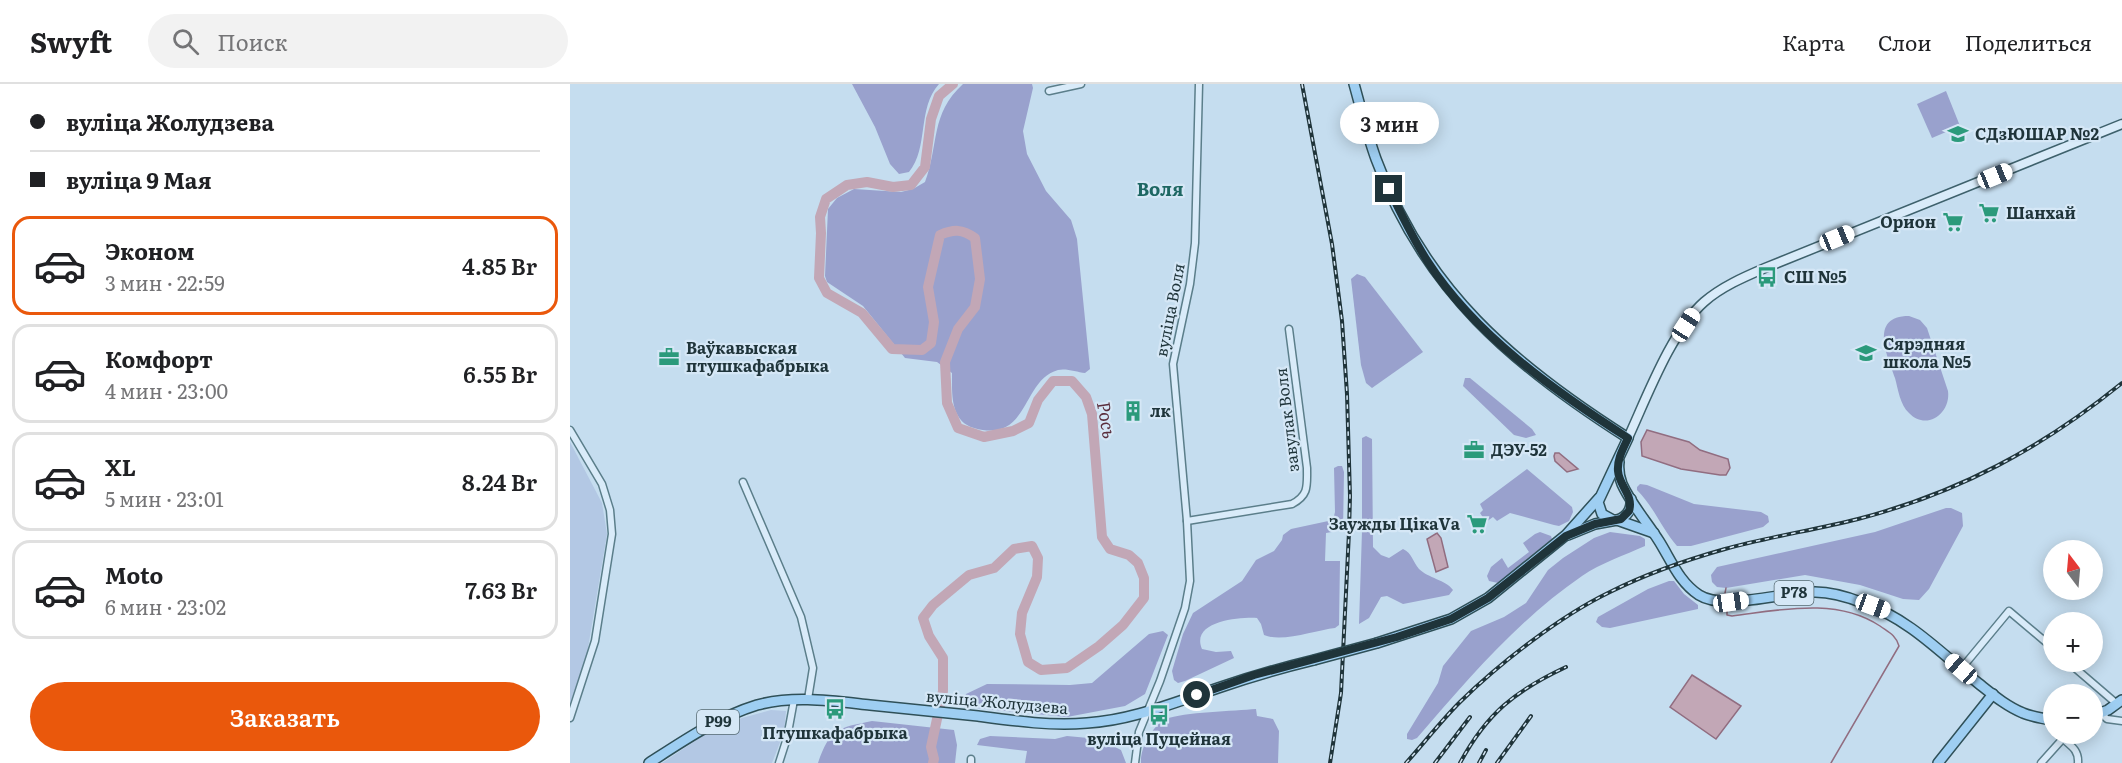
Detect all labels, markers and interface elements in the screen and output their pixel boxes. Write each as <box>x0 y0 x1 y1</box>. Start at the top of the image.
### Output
search box <box>148 14 568 68</box>
text: Swyft <box>30 20 112 62</box>
icon: search <box>169 25 202 58</box>
text: Поиск <box>217 25 288 58</box>
text: Карта <box>1782 26 1845 57</box>
text: Слои <box>1878 26 1932 57</box>
text: Поделиться <box>1965 26 2092 57</box>
callout: 3 мин <box>1340 102 1438 144</box>
text: вуліца Жолудзева <box>66 105 274 138</box>
text: 3 мин <box>1360 108 1419 138</box>
place label: СДзЮШАР №2 <box>1975 121 2099 145</box>
school or university icon: СДзЮШАР №2 <box>1946 122 1970 146</box>
car <box>1975 161 2015 191</box>
text: вуліца 9 Мая <box>66 163 212 196</box>
district label: Воля <box>1137 175 1183 202</box>
route end <box>1375 175 1402 202</box>
place label: Шанхай <box>2006 200 2076 224</box>
supermarket icon: Шанхай <box>1977 201 2001 225</box>
place label: Орион <box>1880 209 1936 233</box>
supermarket icon: Орион <box>1941 210 1965 234</box>
car <box>1817 223 1857 253</box>
text: Эконом <box>105 234 194 267</box>
icon: car <box>33 239 87 293</box>
text: 4.85 Br <box>462 249 537 282</box>
street label: вуліца Воля <box>1148 261 1190 359</box>
place label: СШ №5 <box>1784 264 1847 288</box>
bus stop icon: СШ №5 <box>1755 265 1779 289</box>
text: 3 мин · 22:59 <box>105 267 225 297</box>
car <box>1669 305 1703 345</box>
place label: Сярэдняя школа №5 <box>1883 331 1972 373</box>
place label: Ваўкавыская птушкафабрыка <box>686 335 830 377</box>
school or university icon: Сярэдняя школа №5 <box>1854 341 1878 365</box>
text: Комфорт <box>105 342 213 375</box>
office icon: Ваўкавыская птушкафабрыка <box>657 345 681 369</box>
icon: car <box>33 347 87 401</box>
text: 6.55 Br <box>463 357 537 390</box>
street label: завулак Воля <box>1268 367 1304 474</box>
text: 4 мин · 23:00 <box>105 375 228 405</box>
place label: лк <box>1150 398 1172 422</box>
water label: Рось <box>1091 399 1124 440</box>
building icon: лк <box>1121 399 1145 423</box>
place label: ДЭУ-52 <box>1491 437 1547 461</box>
office icon: ДЭУ-52 <box>1462 438 1486 462</box>
text: XL <box>105 450 136 483</box>
icon: car <box>33 455 87 509</box>
text: 8.24 Br <box>462 465 537 498</box>
text: 5 мин · 23:01 <box>105 483 224 513</box>
place label: Заужды ЦікаVа <box>1329 511 1461 535</box>
supermarket icon: Заужды ЦікаVа <box>1465 512 1489 536</box>
north arrow <box>2043 540 2103 600</box>
map controls <box>2043 540 2103 744</box>
text: Moto <box>105 558 163 591</box>
icon: car <box>33 563 87 617</box>
text: 7.63 Br <box>465 573 537 606</box>
road number: Р78 <box>1774 581 1814 605</box>
text: 6 мин · 23:02 <box>105 591 226 621</box>
car <box>1712 591 1750 613</box>
car <box>1853 591 1893 621</box>
button: + <box>2043 612 2103 672</box>
car <box>1942 650 1980 688</box>
route start <box>1183 681 1210 708</box>
button: Заказать <box>30 682 540 751</box>
street label: вуліца Жолудзева <box>925 683 1070 719</box>
button: − <box>2043 684 2103 744</box>
bus stop icon: Птушкафабрыка <box>823 697 847 721</box>
bus stop icon: вуліца Пуцейная <box>1147 703 1171 727</box>
road number: Р99 <box>697 710 739 734</box>
place label: Птушкафабрыка <box>762 720 908 744</box>
place label: вуліца Пуцейная <box>1087 726 1231 750</box>

